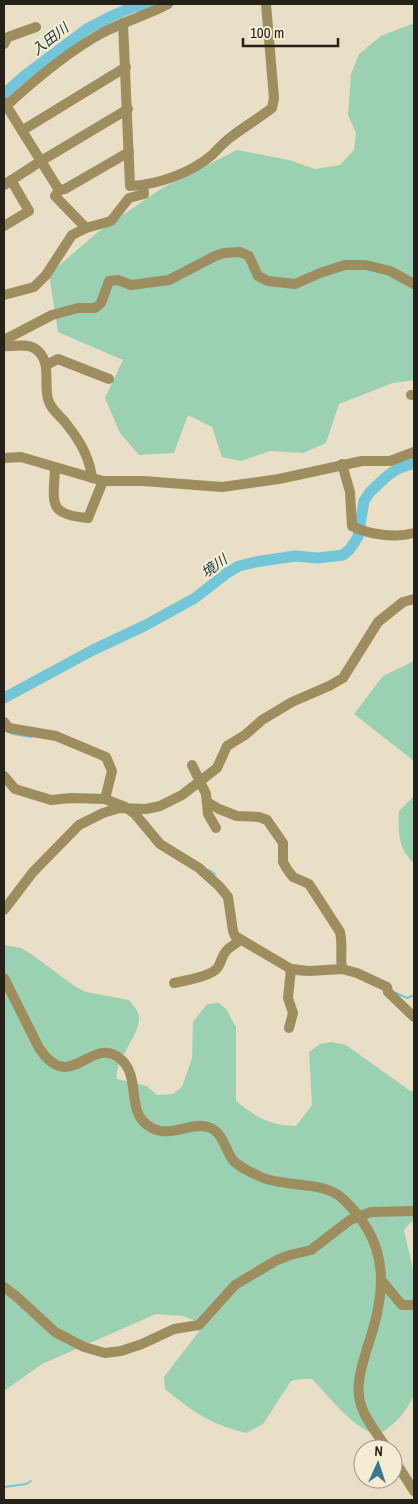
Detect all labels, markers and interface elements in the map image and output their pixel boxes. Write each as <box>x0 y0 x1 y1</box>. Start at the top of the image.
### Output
scale bar <box>243 15 338 47</box>
water label: 入田川 <box>28 18 74 59</box>
text: 100 m <box>250 22 284 43</box>
water label: 境川 <box>197 549 232 581</box>
north arrow <box>353 1439 403 1489</box>
text: N <box>374 1442 383 1460</box>

